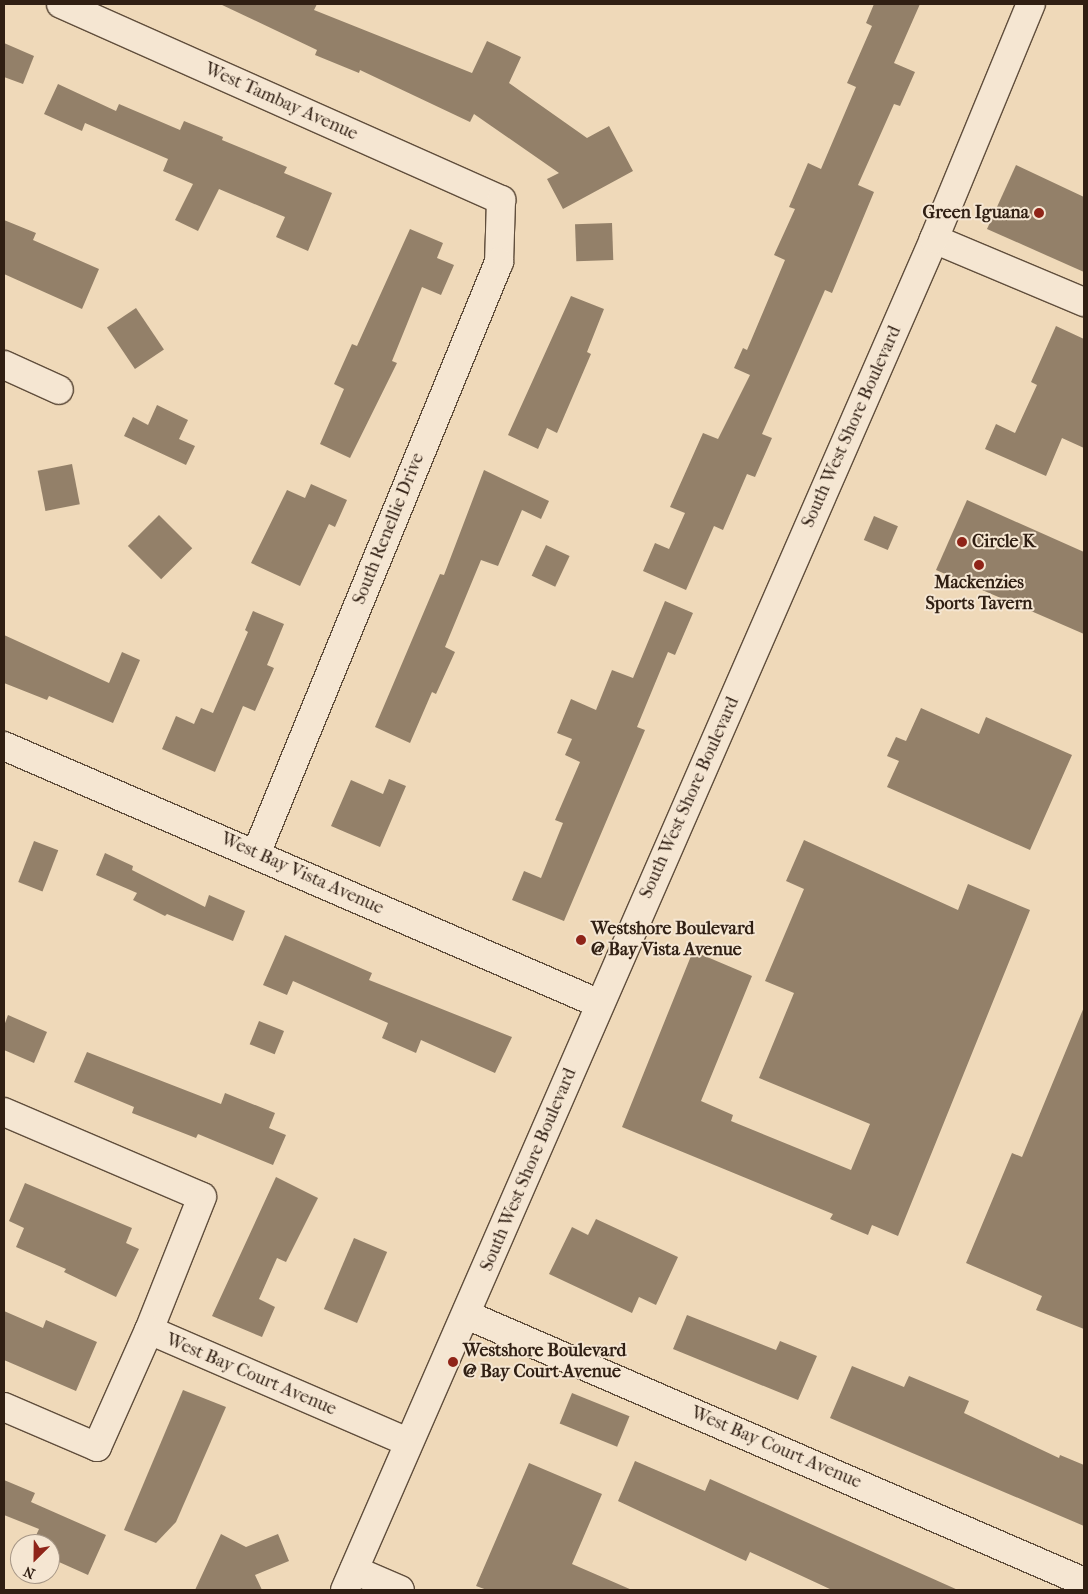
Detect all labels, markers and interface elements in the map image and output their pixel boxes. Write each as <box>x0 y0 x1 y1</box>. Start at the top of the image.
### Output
street label: West Tambay Avenue <box>201 59 361 145</box>
place label: Green Iguana <box>922 202 1029 224</box>
marker: Green Iguana <box>1033 207 1045 219</box>
street label: South West Shore Boulevard <box>798 323 906 531</box>
street label: South Renellie Drive <box>349 450 429 608</box>
place label: Circle K <box>972 531 1035 553</box>
marker: Circle K <box>956 536 968 548</box>
marker: Mackenzies Sports Tavern <box>973 559 985 571</box>
place label: Mackenzies Sports Tavern <box>925 573 1033 616</box>
street label: South West Shore Boulevard <box>636 694 744 902</box>
street label: West Bay Vista Avenue <box>217 828 387 920</box>
place label: Westshore Boulevard @ Bay Vista Avenue <box>591 919 754 962</box>
marker: Westshore Boulevard @ Bay Vista Avenue <box>575 934 587 946</box>
street label: South West Shore Boulevard <box>476 1065 582 1275</box>
street label: West Bay Court Avenue <box>163 1329 339 1421</box>
place label: Westshore Boulevard @ Bay Court Avenue <box>463 1341 626 1384</box>
marker: Westshore Boulevard @ Bay Court Avenue <box>447 1356 459 1368</box>
street label: West Bay Court Avenue <box>688 1402 864 1494</box>
north arrow <box>10 1534 60 1584</box>
text: N <box>21 1562 38 1582</box>

